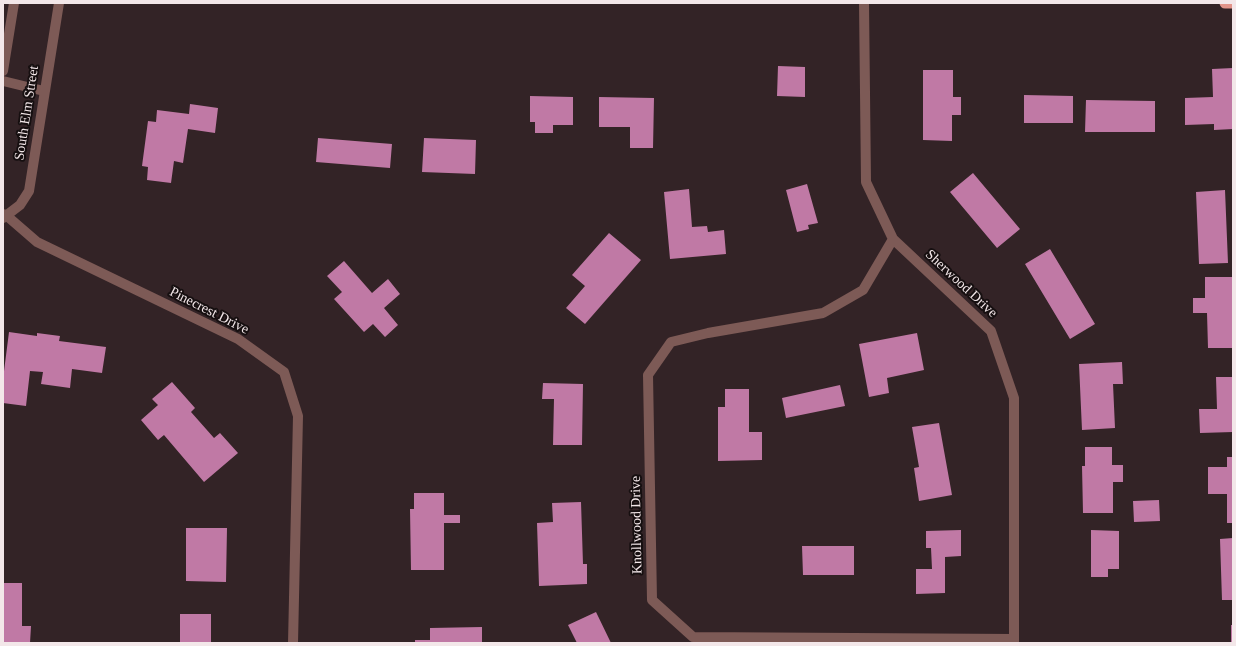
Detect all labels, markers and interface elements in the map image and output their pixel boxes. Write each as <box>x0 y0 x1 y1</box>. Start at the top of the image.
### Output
street label: South Elm Street <box>11 64 43 162</box>
street label: Sherwood Drive <box>922 246 1000 322</box>
street label: Pinecrest Drive <box>167 284 251 338</box>
street label: Knollwood Drive <box>628 476 646 574</box>

